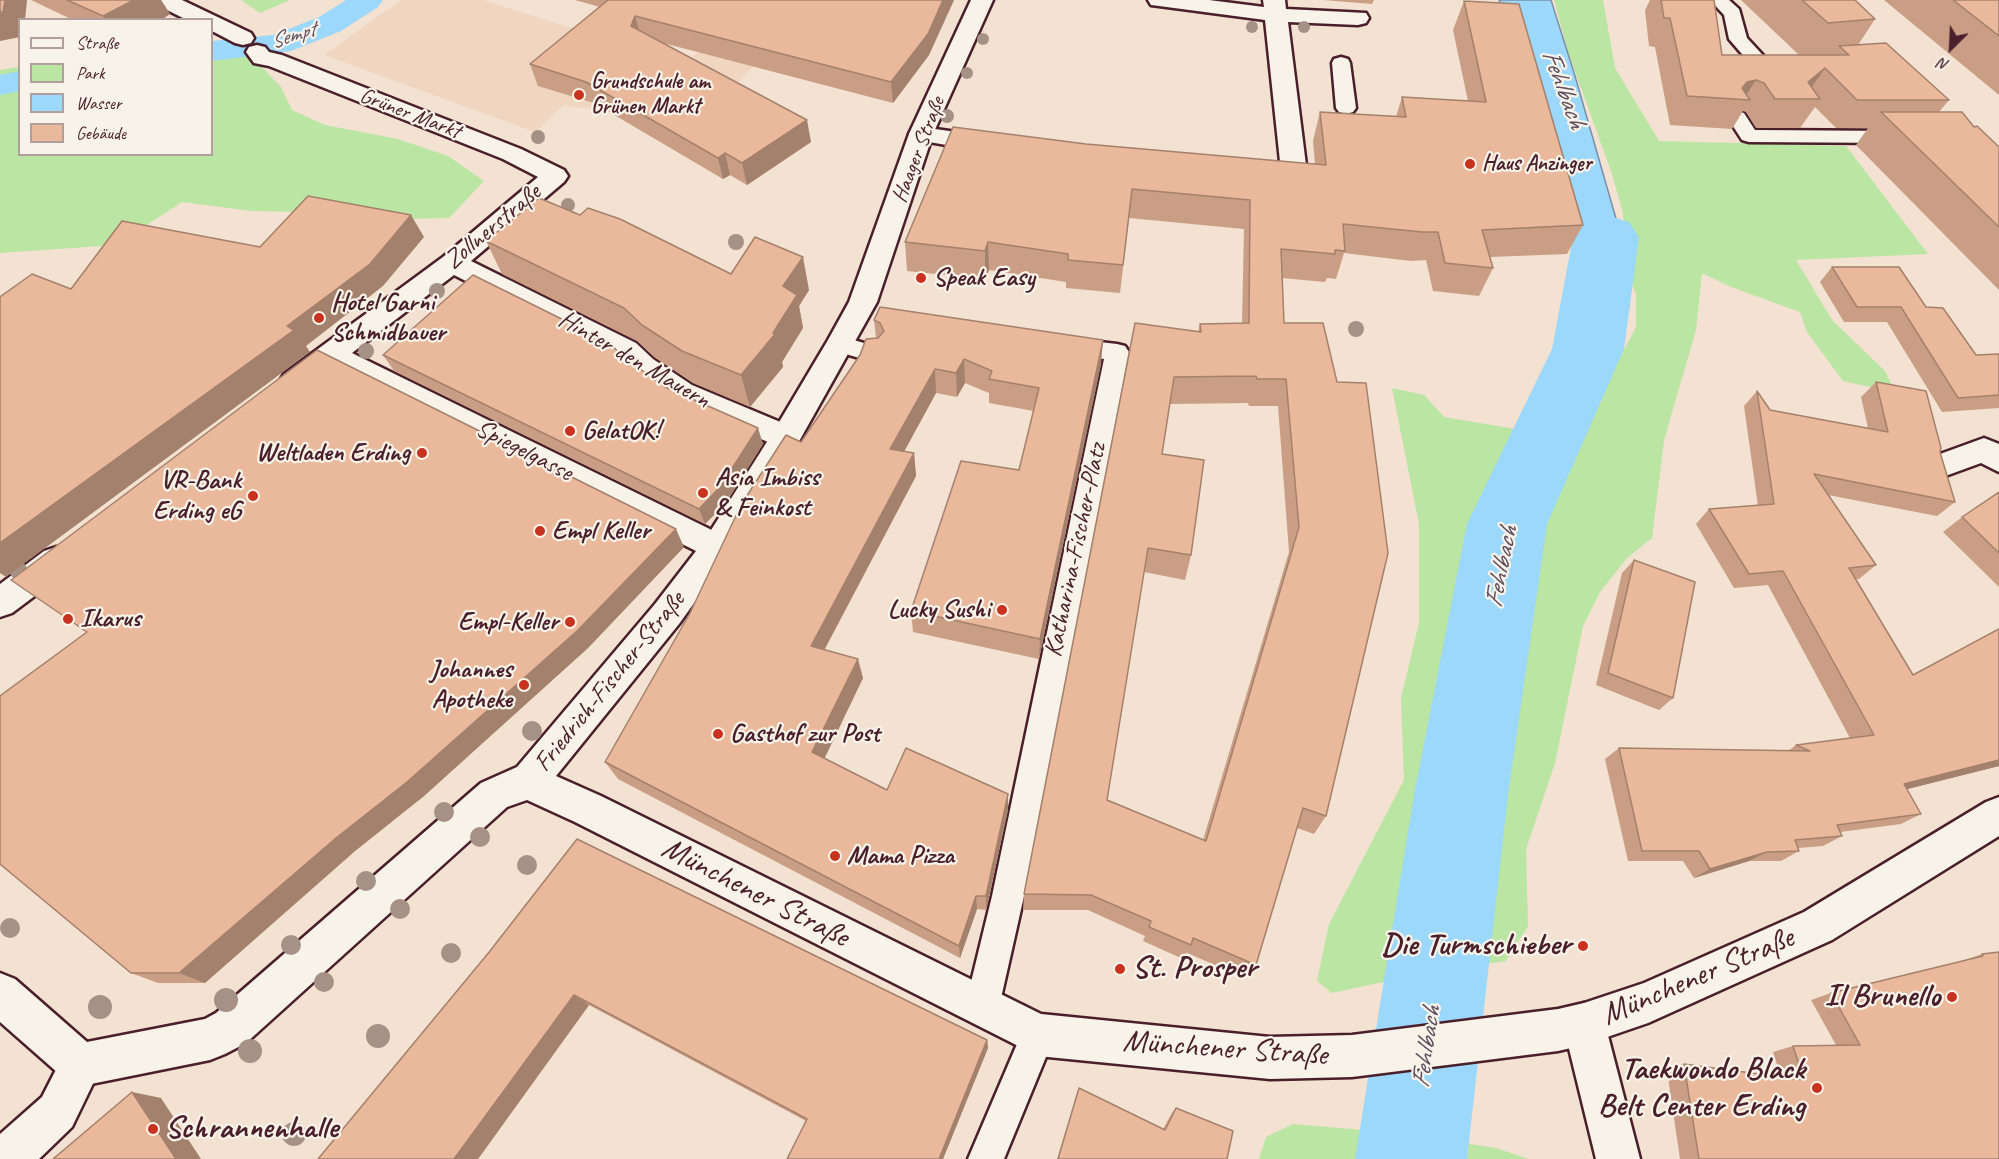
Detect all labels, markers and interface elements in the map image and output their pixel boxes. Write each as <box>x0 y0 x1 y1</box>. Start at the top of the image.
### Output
water label: Sempt <box>267 17 319 55</box>
legend <box>18 18 213 156</box>
north arrow <box>1921 18 1981 78</box>
text: Straße <box>76 32 118 54</box>
water label: Fehlbach <box>1533 45 1593 133</box>
text: N <box>1935 53 1952 76</box>
text: Park <box>76 62 105 84</box>
place label: Grundschule am Grünen Markt <box>591 69 710 120</box>
street label: Grüner Markt <box>356 83 464 145</box>
marker: Grundschule am Grünen Markt <box>572 88 586 102</box>
text: Wasser <box>76 92 121 114</box>
street label: Haager Straße <box>887 94 951 206</box>
text: Gebäude <box>76 122 126 144</box>
place label: Haus Anzinger <box>1482 151 1591 177</box>
marker: Haus Anzinger <box>1463 157 1477 171</box>
street label: Zollnerstraße <box>438 178 548 276</box>
place label: Speak Easy <box>933 262 1035 294</box>
marker: Speak Easy <box>914 271 928 285</box>
place label: Hotel Garni Schmidbauer <box>331 287 445 348</box>
street label: Hinter den Mauern <box>553 304 715 416</box>
marker: Hotel Garni Schmidbauer <box>312 311 326 325</box>
street label: Spiegelgasse <box>470 413 578 489</box>
place label: GelatOK! <box>582 415 659 447</box>
marker: GelatOK! <box>563 424 577 438</box>
place label: Weltladen Erding <box>256 437 410 469</box>
street label: Katharina-Fischer-Platz <box>1038 440 1114 660</box>
marker: Weltladen Erding <box>415 446 429 460</box>
place label: Asia Imbiss & Feinkost <box>715 462 819 524</box>
place label: VR-Bank Erding eG <box>153 465 241 526</box>
marker: Asia Imbiss & Feinkost <box>696 486 710 500</box>
marker: VR-Bank Erding eG <box>246 489 260 503</box>
place label: Empl Keller <box>552 515 650 547</box>
marker: Empl Keller <box>533 524 547 538</box>
water label: Fehlbach <box>1478 524 1526 610</box>
street label: Friedrich-Fischer-Straße <box>528 586 692 778</box>
place label: Lucky Sushi <box>888 594 990 626</box>
place label: Ikarus <box>80 603 141 635</box>
marker: Lucky Sushi <box>995 603 1009 617</box>
place label: Empl-Keller <box>458 606 558 638</box>
marker: Ikarus <box>61 612 75 626</box>
marker: Empl-Keller <box>563 615 577 629</box>
place label: Johannes Apotheke <box>430 654 512 716</box>
marker: Johannes Apotheke <box>517 678 531 692</box>
place label: Gasthof zur Post <box>730 718 880 750</box>
marker: Gasthof zur Post <box>711 727 725 741</box>
street label: Münchener Straße <box>655 829 855 957</box>
place label: Mama Pizza <box>847 840 954 872</box>
marker: Mama Pizza <box>828 849 842 863</box>
street label: Münchener Straße <box>1596 919 1800 1035</box>
place label: Die Turmschieber <box>1381 927 1571 965</box>
marker: Die Turmschieber <box>1576 939 1590 953</box>
place label: St. Prosper <box>1132 950 1257 988</box>
marker: St. Prosper <box>1113 962 1127 976</box>
place label: Il Brunello <box>1824 978 1940 1016</box>
marker: Il Brunello <box>1945 990 1959 1004</box>
water label: Fehlbach <box>1405 1004 1449 1090</box>
street label: Münchener Straße <box>1121 1023 1329 1075</box>
place label: Taekwondo Black Belt Center Erding <box>1598 1051 1805 1126</box>
marker: Taekwondo Black Belt Center Erding <box>1810 1081 1824 1095</box>
place label: Schrannenhalle <box>165 1110 338 1148</box>
marker: Schrannenhalle <box>146 1122 160 1136</box>

